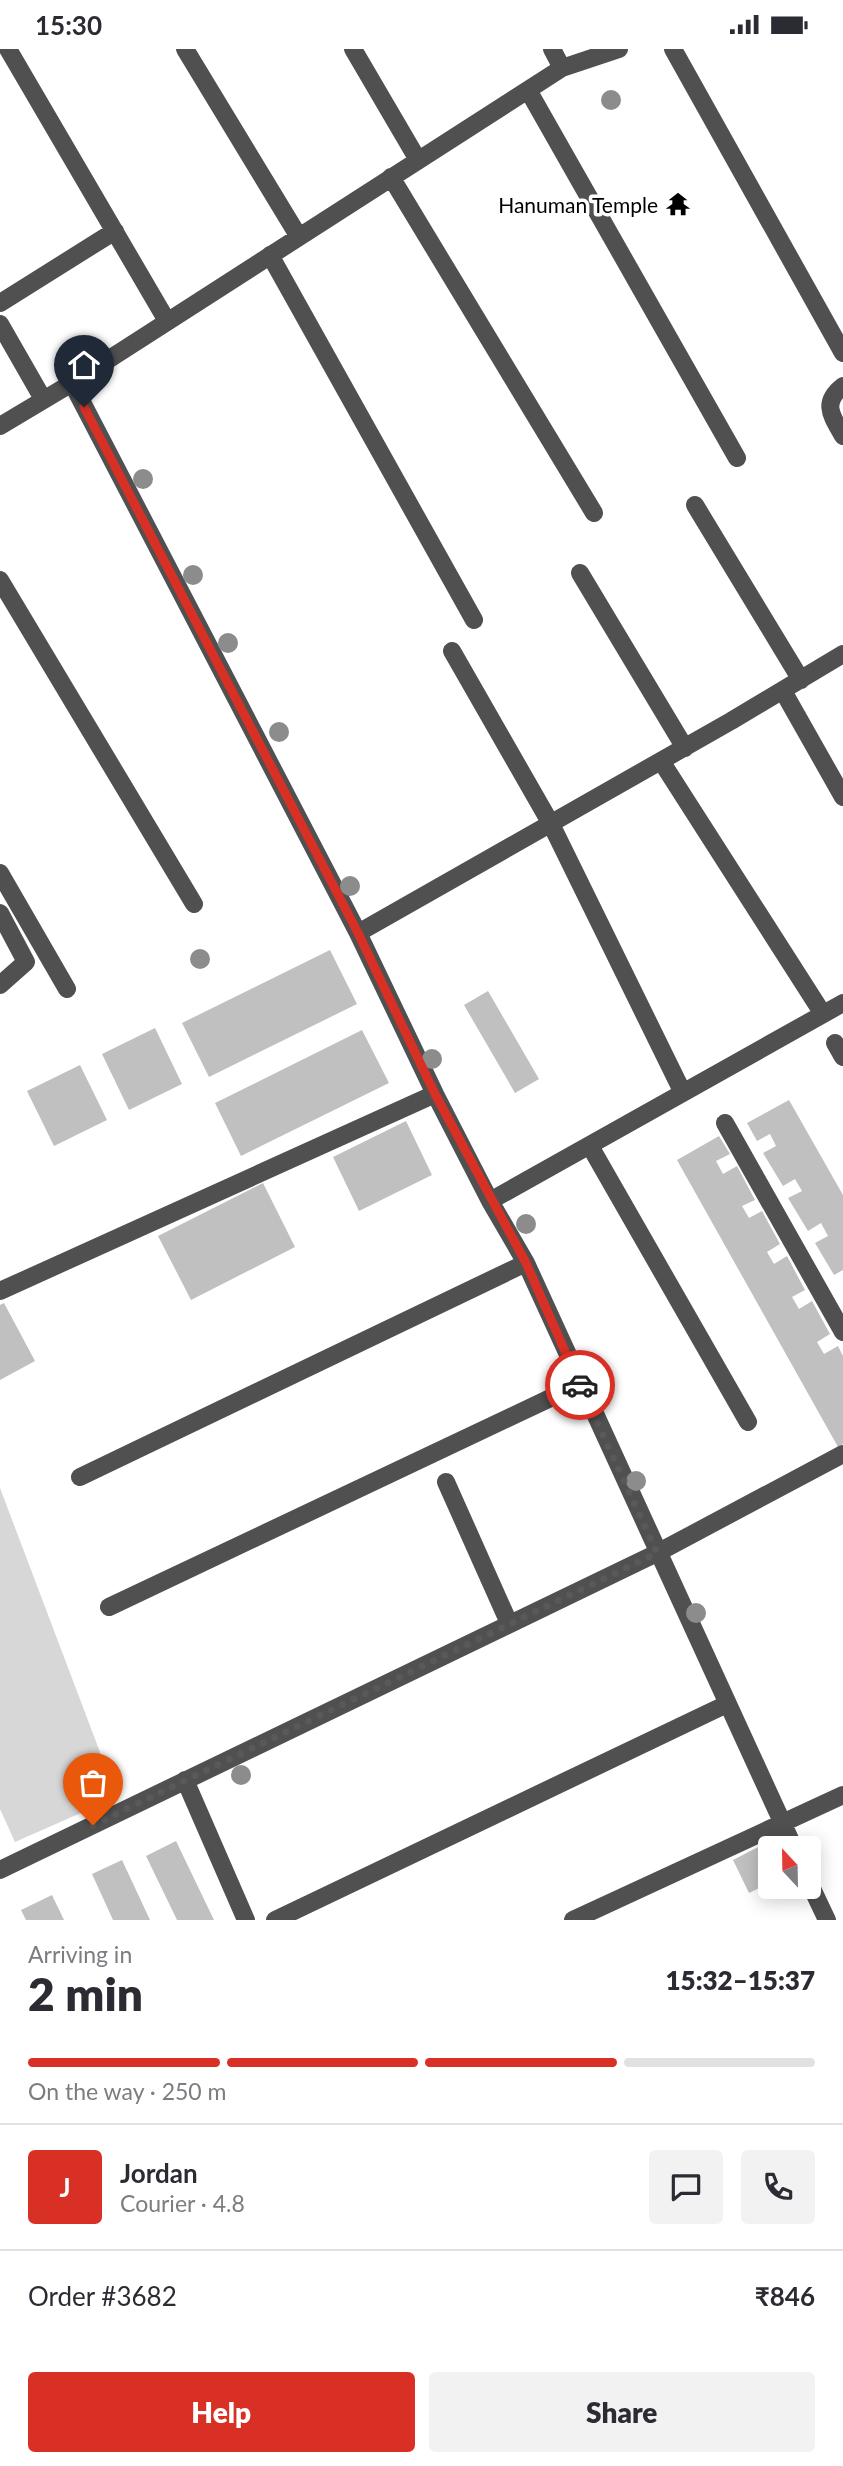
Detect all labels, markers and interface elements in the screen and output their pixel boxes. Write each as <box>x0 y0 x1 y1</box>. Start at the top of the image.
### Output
text: 15:30 <box>35 9 102 41</box>
temple icon: Hanuman Temple <box>664 190 692 218</box>
place label: Hanuman Temple <box>498 192 658 217</box>
pin <box>54 335 114 407</box>
icon: home <box>65 346 103 384</box>
courier <box>545 1350 615 1420</box>
icon: car <box>561 1366 599 1404</box>
pin <box>63 1753 123 1825</box>
icon: bag <box>74 1764 112 1802</box>
north arrow <box>758 1836 821 1899</box>
map controls <box>758 1836 821 1899</box>
text: Arriving in <box>28 1940 132 1968</box>
text: 15:32–15:37 <box>665 1964 815 1996</box>
text: 2 min <box>28 1966 143 2021</box>
text: On the way · 250 m <box>28 2077 227 2105</box>
button: chat <box>649 2150 723 2224</box>
button: phone <box>741 2150 815 2224</box>
text: Jordan <box>120 2157 198 2189</box>
text: J <box>59 2171 71 2203</box>
text: Courier · 4.8 <box>120 2189 245 2217</box>
text: Order #3682 <box>28 2280 177 2312</box>
text: ₹846 <box>755 2280 815 2312</box>
button: Help <box>28 2372 415 2452</box>
button: Share <box>429 2372 815 2452</box>

